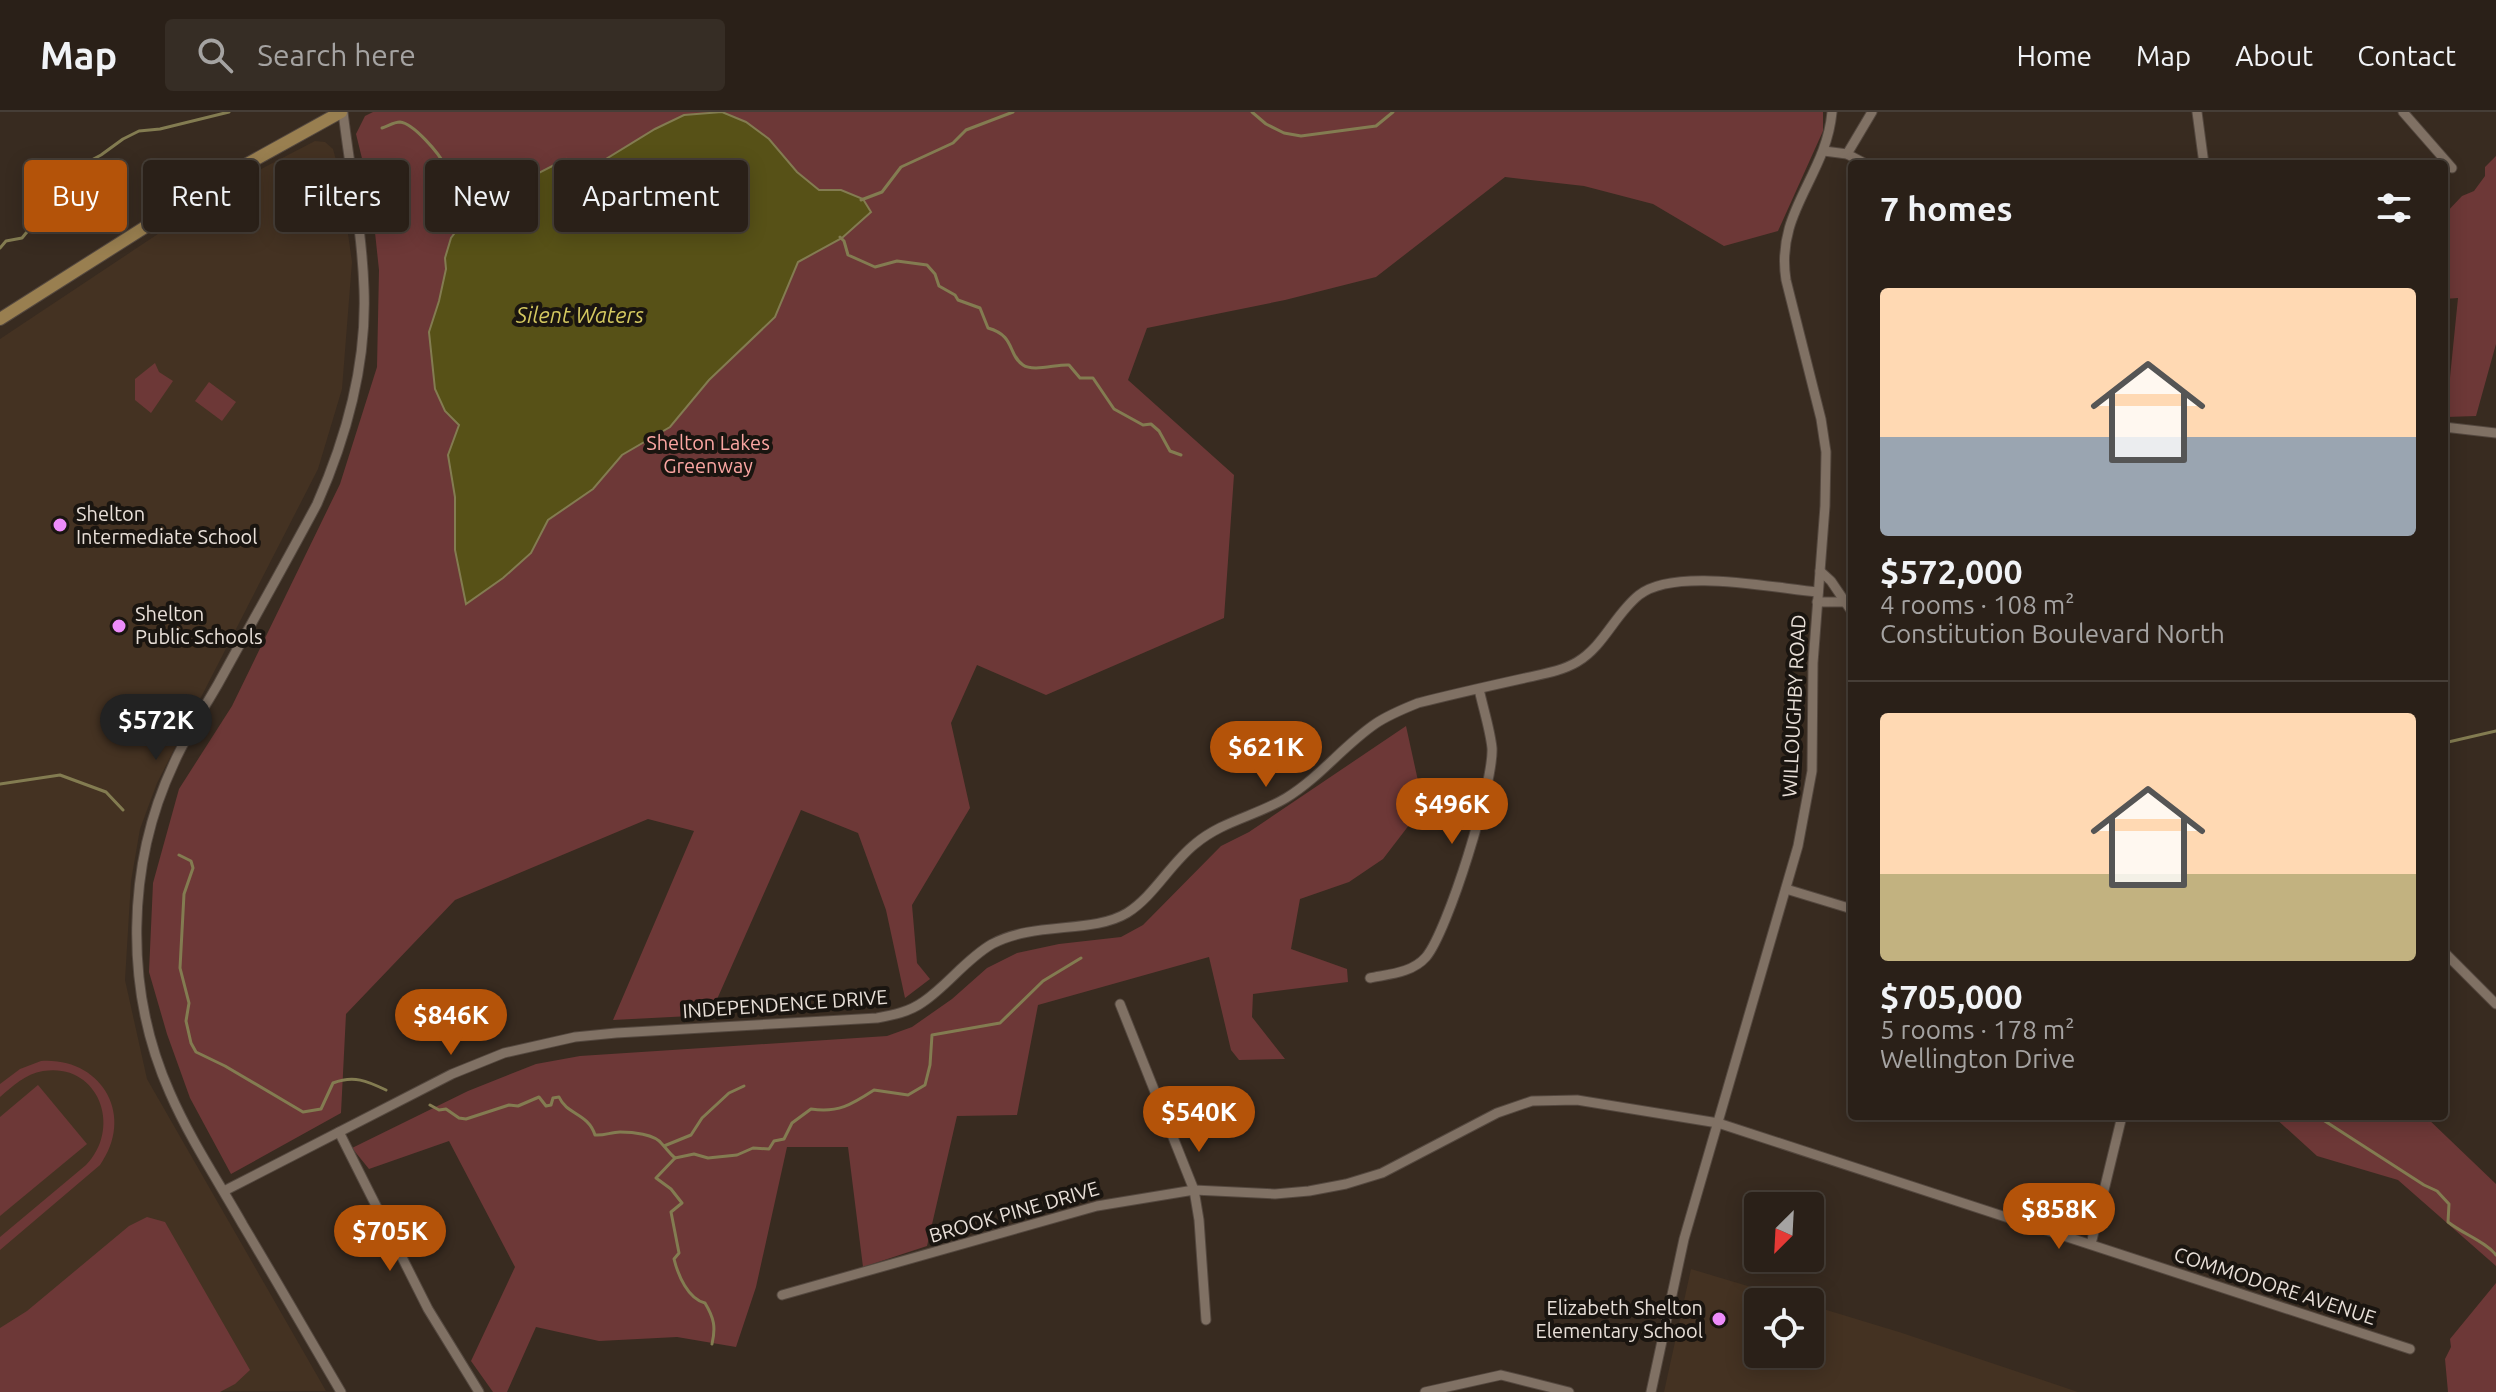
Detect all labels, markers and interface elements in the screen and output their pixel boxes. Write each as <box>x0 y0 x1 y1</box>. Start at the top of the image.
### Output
search box <box>165 19 725 91</box>
icon: search <box>193 33 237 77</box>
text: Map <box>40 34 117 76</box>
text: Search here <box>257 38 416 72</box>
text: Home <box>2017 40 2092 71</box>
text: Map <box>2136 40 2191 71</box>
text: About <box>2235 40 2313 71</box>
text: Contact <box>2357 40 2456 71</box>
chip: Buy <box>24 160 127 232</box>
chip: Rent <box>143 160 259 232</box>
chip: Filters <box>275 160 409 232</box>
chip: New <box>425 160 538 232</box>
chip: Apartment <box>554 160 748 232</box>
icon: filters <box>2372 186 2416 230</box>
text: 7 homes <box>1880 189 2013 227</box>
water label: Silent Waters <box>515 302 644 327</box>
icon: home <box>2076 340 2220 484</box>
park label: Shelton Lakes Greenway <box>646 431 770 477</box>
place label: Shelton Intermediate School <box>76 502 257 548</box>
marker: Shelton Intermediate School <box>51 516 69 534</box>
text: $572,000 <box>1880 552 2023 590</box>
text: 4 rooms · 108 m² <box>1880 590 2075 619</box>
place label: Shelton Public Schools <box>135 602 263 648</box>
street label: WILLOUGHBY ROAD <box>1777 614 1810 798</box>
marker: Shelton Public Schools <box>110 617 128 635</box>
text: Constitution Boulevard North <box>1880 619 2225 648</box>
pin: $572K <box>100 694 212 762</box>
text: $572K <box>118 705 194 734</box>
pin: $621K <box>1210 721 1322 789</box>
text: $621K <box>1228 732 1304 761</box>
icon: home <box>2076 765 2220 909</box>
pin: $496K <box>1396 778 1508 846</box>
text: $496K <box>1414 789 1490 818</box>
text: $705,000 <box>1880 977 2023 1015</box>
street label: INDEPENDENCE DRIVE <box>682 985 888 1022</box>
pin: $846K <box>395 989 507 1057</box>
text: $846K <box>413 1000 489 1029</box>
text: 5 rooms · 178 m² <box>1880 1015 2075 1044</box>
text: Wellington Drive <box>1880 1044 2075 1073</box>
pin: $540K <box>1143 1086 1255 1154</box>
text: $540K <box>1161 1097 1237 1126</box>
street label: BROOK PINE DRIVE <box>926 1176 1102 1247</box>
pin: $858K <box>2003 1183 2115 1251</box>
north arrow <box>1744 1192 1824 1272</box>
map controls <box>1744 1192 1824 1368</box>
text: $858K <box>2021 1194 2097 1223</box>
pin: $705K <box>334 1205 446 1273</box>
text: $705K <box>352 1216 428 1245</box>
street label: COMMODORE AVENUE <box>2171 1242 2379 1329</box>
button: locate <box>1744 1288 1824 1368</box>
place label: Elizabeth Shelton Elementary School <box>1536 1296 1703 1342</box>
marker: Elizabeth Shelton Elementary School <box>1710 1310 1728 1328</box>

